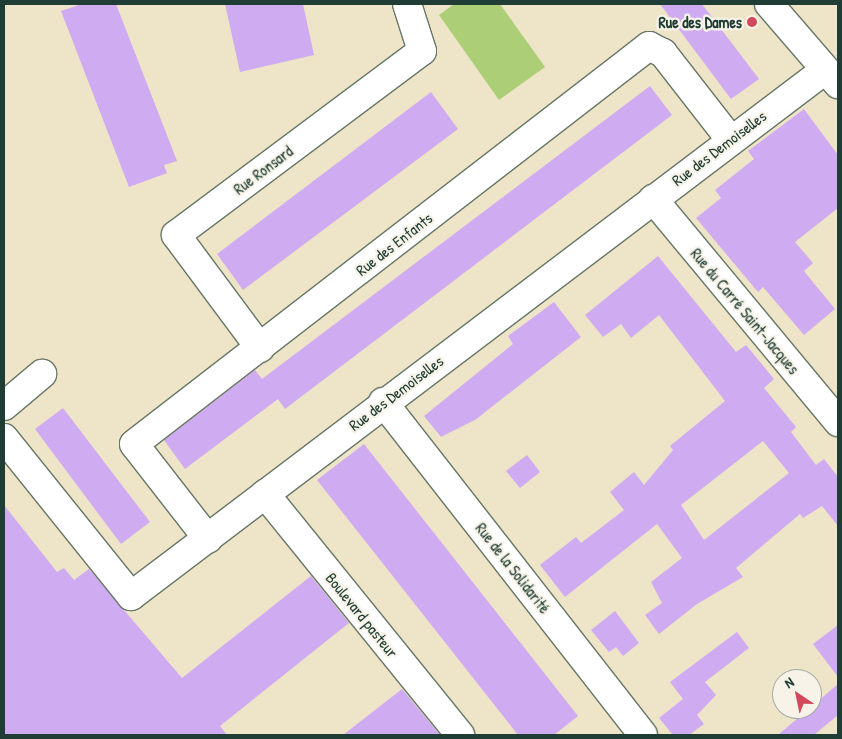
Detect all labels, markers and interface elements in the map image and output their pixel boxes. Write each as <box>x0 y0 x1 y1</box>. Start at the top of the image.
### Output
place label: Rue des Dames <box>659 12 742 32</box>
marker: Rue des Dames <box>746 16 758 28</box>
street label: Rue des Demoiselles <box>668 106 770 190</box>
street label: Rue Ronsard <box>229 141 297 199</box>
street label: Rue des Enfants <box>352 208 436 280</box>
street label: Rue du Carré Saint-Jacques <box>687 244 803 378</box>
street label: Rue des Demoiselles <box>345 351 447 435</box>
street label: Rue de la Solidarité <box>472 519 554 617</box>
street label: Boulevard pasteur <box>322 569 402 661</box>
north arrow <box>772 669 822 719</box>
text: N <box>780 672 797 692</box>

